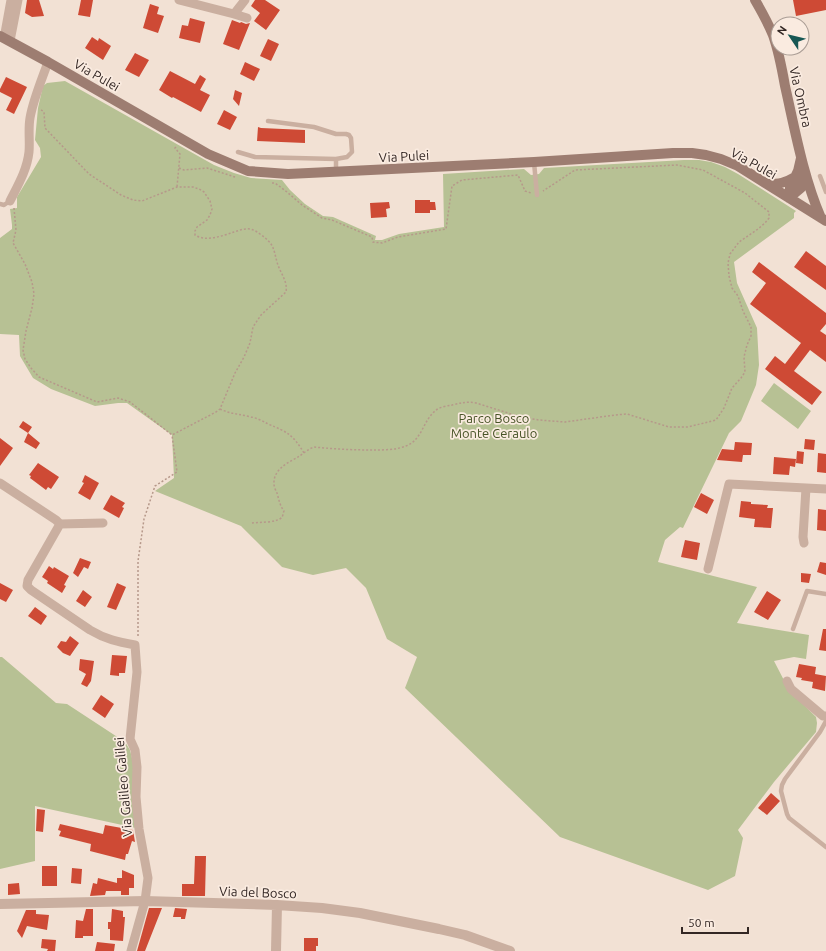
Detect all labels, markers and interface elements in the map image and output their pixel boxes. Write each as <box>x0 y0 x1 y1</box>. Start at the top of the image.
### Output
north arrow <box>770 16 810 56</box>
text: N <box>775 23 789 37</box>
street label: Via Pulei <box>72 56 122 94</box>
street label: Via Ombra <box>787 65 815 129</box>
street label: Via Pulei <box>729 145 779 181</box>
street label: Via Pulei <box>378 148 430 164</box>
park label: Parco Bosco Monte Ceraulo <box>451 411 537 440</box>
street label: Via Galileo Galilei <box>112 737 134 837</box>
street label: Via del Bosco <box>219 884 297 900</box>
scale bar <box>682 909 748 935</box>
text: 50 m <box>688 916 715 929</box>

